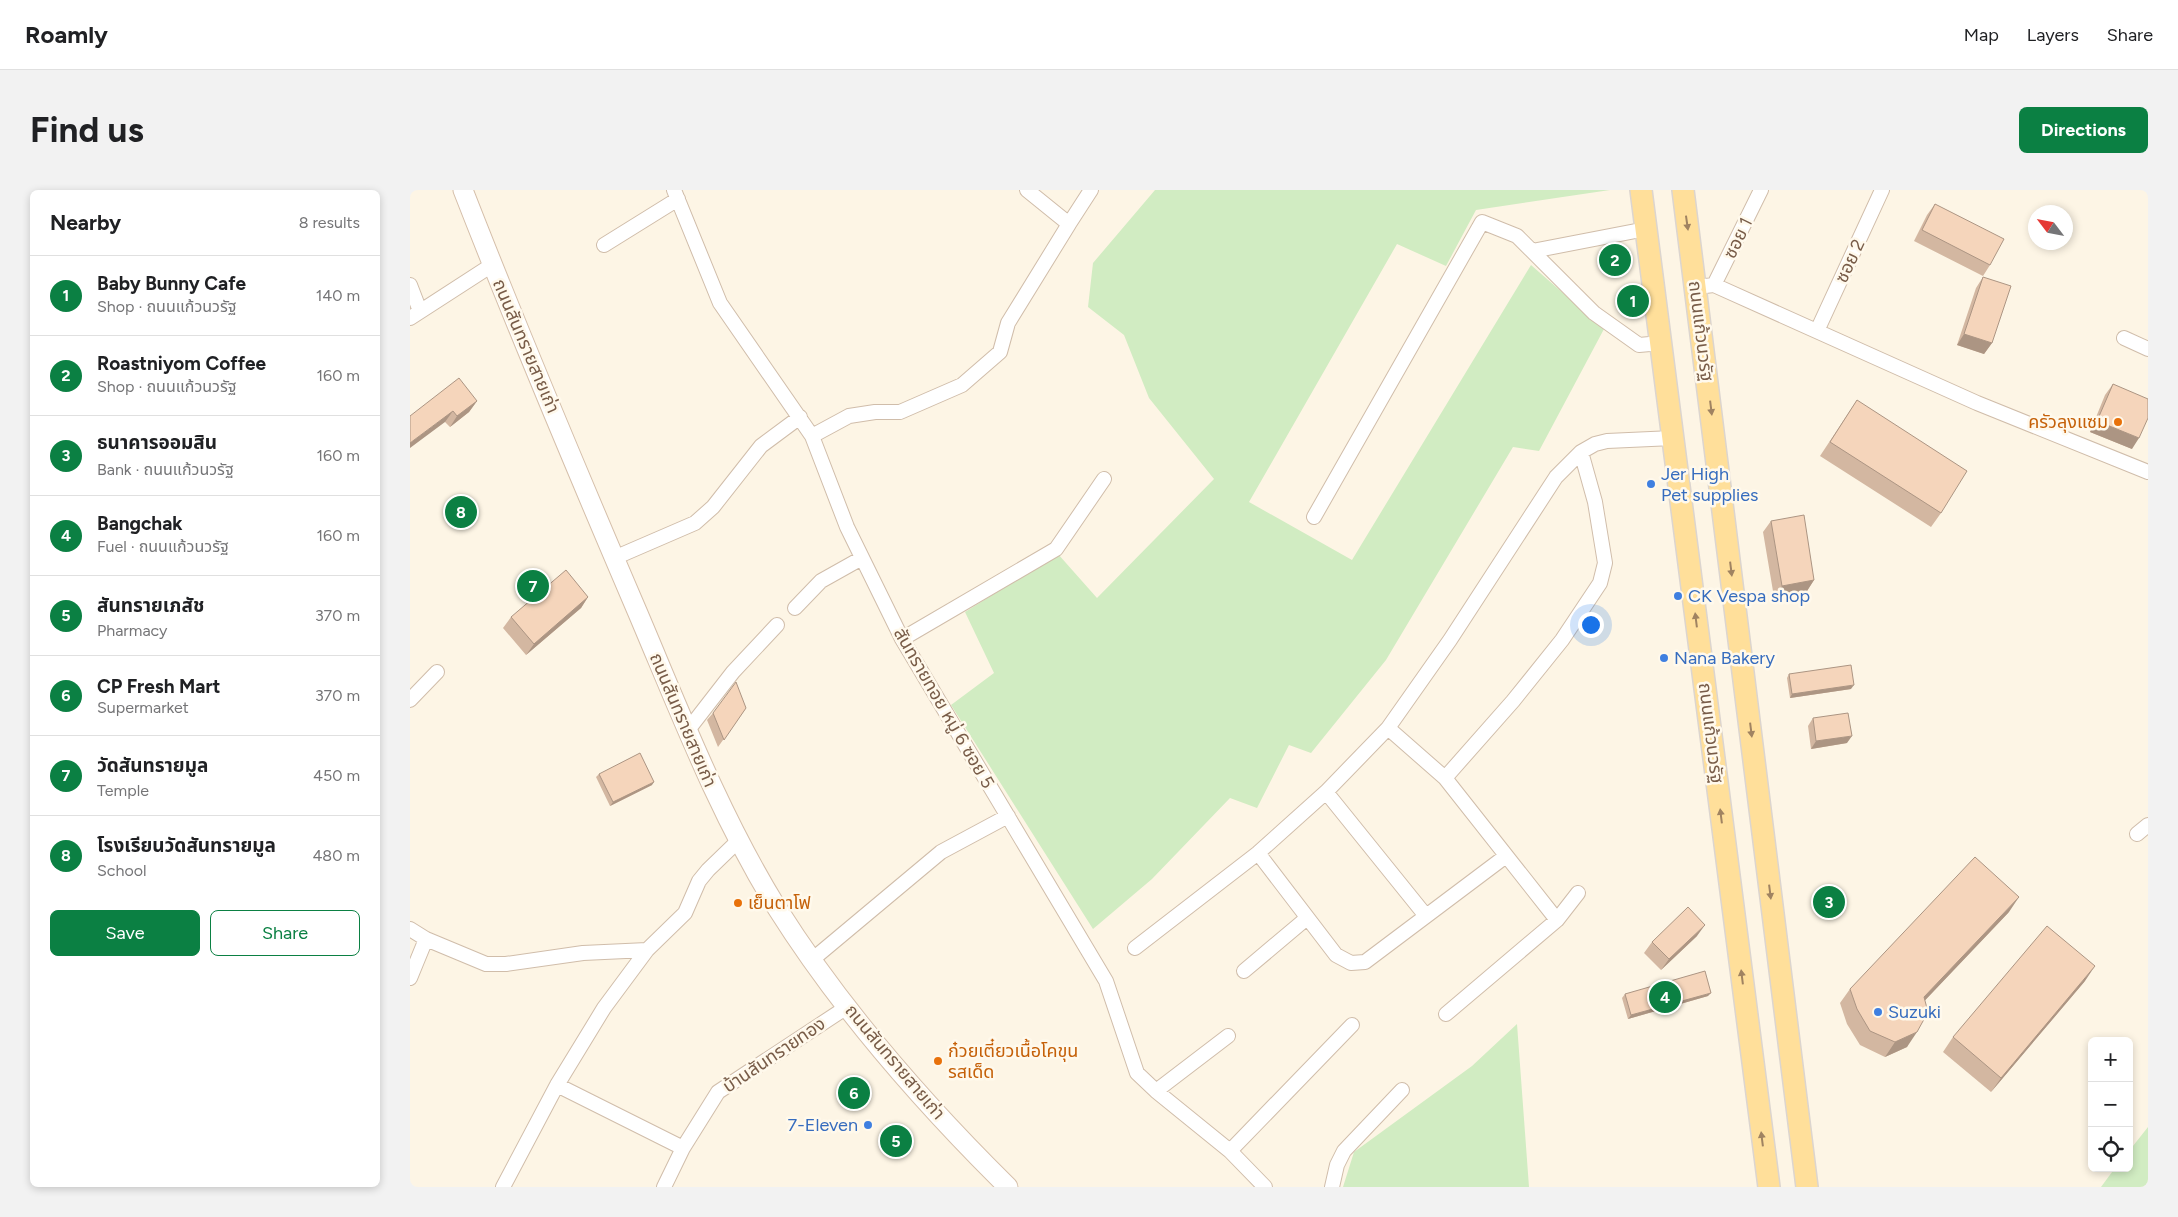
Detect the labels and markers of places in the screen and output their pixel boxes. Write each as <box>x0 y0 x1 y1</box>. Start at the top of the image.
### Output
pin: 2 <box>1599 241 1631 279</box>
pin: 1 <box>1617 282 1649 320</box>
place label: ครัวลุงแซม <box>2028 411 2108 433</box>
marker: ครัวลุงแซม <box>2112 416 2124 428</box>
place label: Jer High Pet supplies <box>1661 463 1758 506</box>
marker: Jer High Pet supplies <box>1645 478 1657 490</box>
pin: 8 <box>445 493 477 531</box>
pin: 7 <box>517 567 549 605</box>
place label: CK Vespa shop <box>1688 585 1810 607</box>
marker: CK Vespa shop <box>1672 590 1684 602</box>
place label: Nana Bakery <box>1674 647 1775 669</box>
marker: Nana Bakery <box>1658 652 1670 664</box>
pin: 3 <box>1813 883 1845 921</box>
place label: เย็นตาโฟ <box>748 892 811 914</box>
marker: เย็นตาโฟ <box>732 897 744 909</box>
pin: 4 <box>1649 978 1681 1016</box>
place label: Suzuki <box>1888 1001 1941 1023</box>
marker: Suzuki <box>1872 1006 1884 1018</box>
place label: ก๋วยเตี๋ยวเนื้อโคขุน รสเด็ด <box>948 1038 1078 1083</box>
marker: ก๋วยเตี๋ยวเนื้อโคขุน รสเด็ด <box>932 1055 944 1067</box>
pin: 6 <box>838 1074 870 1112</box>
place label: 7-Eleven <box>788 1114 858 1136</box>
marker: 7-Eleven <box>862 1119 874 1131</box>
pin: 5 <box>880 1122 912 1160</box>

